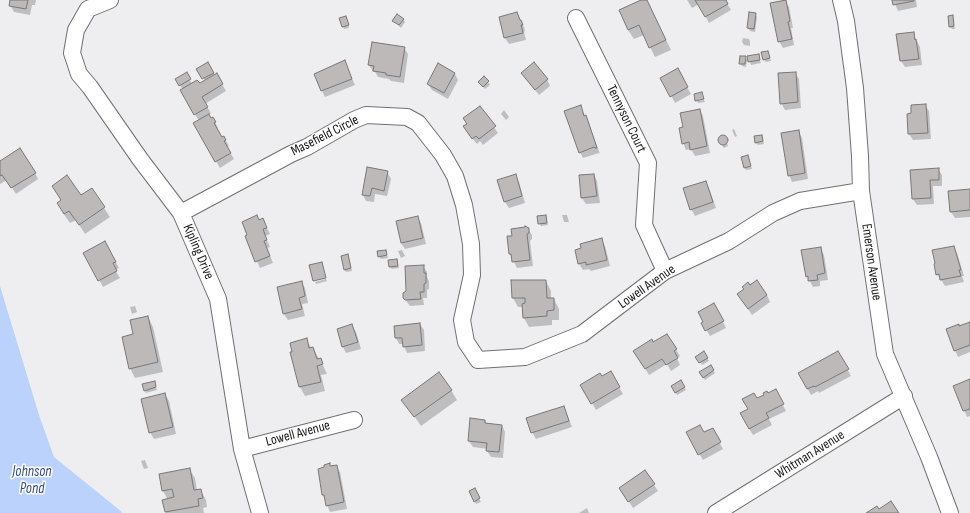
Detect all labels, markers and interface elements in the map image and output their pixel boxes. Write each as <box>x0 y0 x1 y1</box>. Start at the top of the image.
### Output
street label: Tennyson Court <box>602 82 650 156</box>
street label: Masefield Circle <box>288 112 362 160</box>
street label: Kipling Drive <box>179 222 217 282</box>
street label: Emerson Avenue <box>857 222 885 302</box>
street label: Lowell Avenue <box>615 261 679 313</box>
street label: Lowell Avenue <box>264 417 332 451</box>
street label: Whitman Avenue <box>772 427 848 483</box>
water label: Johnson Pond <box>12 463 52 498</box>

